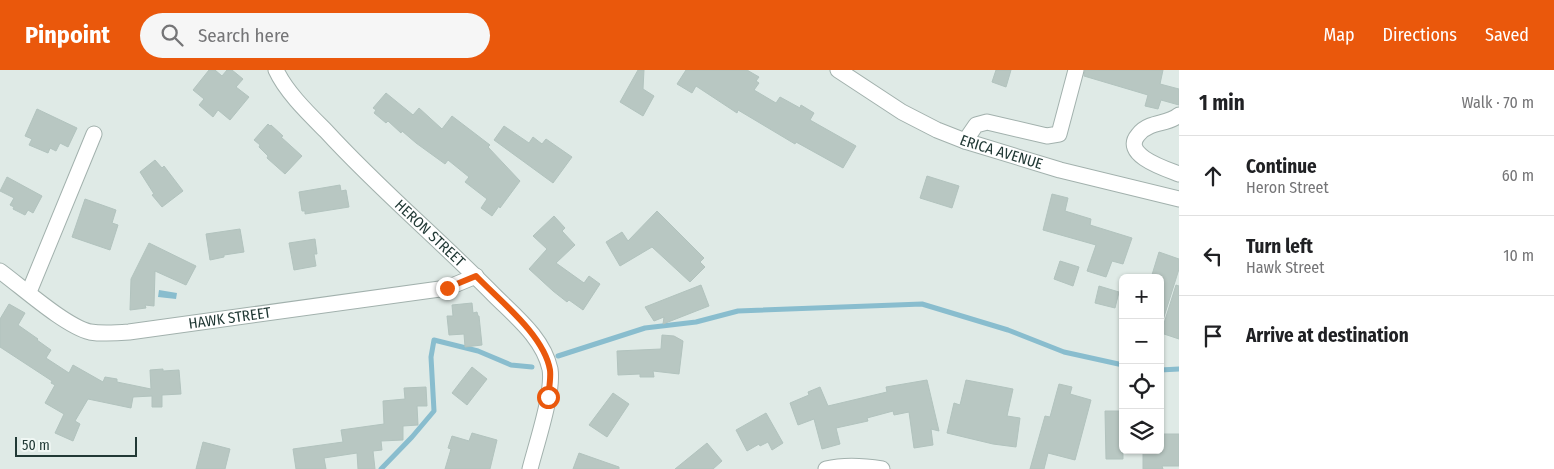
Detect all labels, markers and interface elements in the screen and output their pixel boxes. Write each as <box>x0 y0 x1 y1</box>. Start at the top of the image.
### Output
search box <box>140 13 490 58</box>
text: Pinpoint <box>25 21 110 49</box>
icon: search <box>158 21 186 49</box>
text: Search here <box>198 24 289 47</box>
text: Map <box>1323 24 1355 46</box>
text: Directions <box>1383 24 1457 46</box>
text: Saved <box>1485 24 1529 46</box>
text: 1 min <box>1199 90 1245 116</box>
text: Walk · 70 m <box>1462 93 1534 112</box>
street label: ERICA AVENUE <box>957 131 1045 173</box>
text: Continue <box>1246 155 1317 178</box>
icon: ahead <box>1199 162 1227 190</box>
text: 60 m <box>1502 166 1534 185</box>
text: Heron Street <box>1246 178 1329 197</box>
street label: HERON STREET <box>391 196 469 270</box>
text: Turn left <box>1246 235 1313 258</box>
icon: left <box>1199 242 1227 270</box>
text: 10 m <box>1503 246 1534 265</box>
text: Hawk Street <box>1246 258 1325 277</box>
map controls <box>1119 274 1164 454</box>
button: + <box>1119 274 1164 319</box>
route end <box>436 277 459 300</box>
street label: HAWK STREET <box>187 303 272 333</box>
button: − <box>1119 319 1164 364</box>
icon: arrive <box>1199 322 1227 350</box>
text: Arrive at destination <box>1246 324 1409 347</box>
button: locate <box>1119 364 1164 409</box>
route start <box>537 386 560 409</box>
button: layers <box>1119 409 1164 454</box>
scale bar <box>15 434 138 457</box>
text: 50 m <box>22 437 50 454</box>

